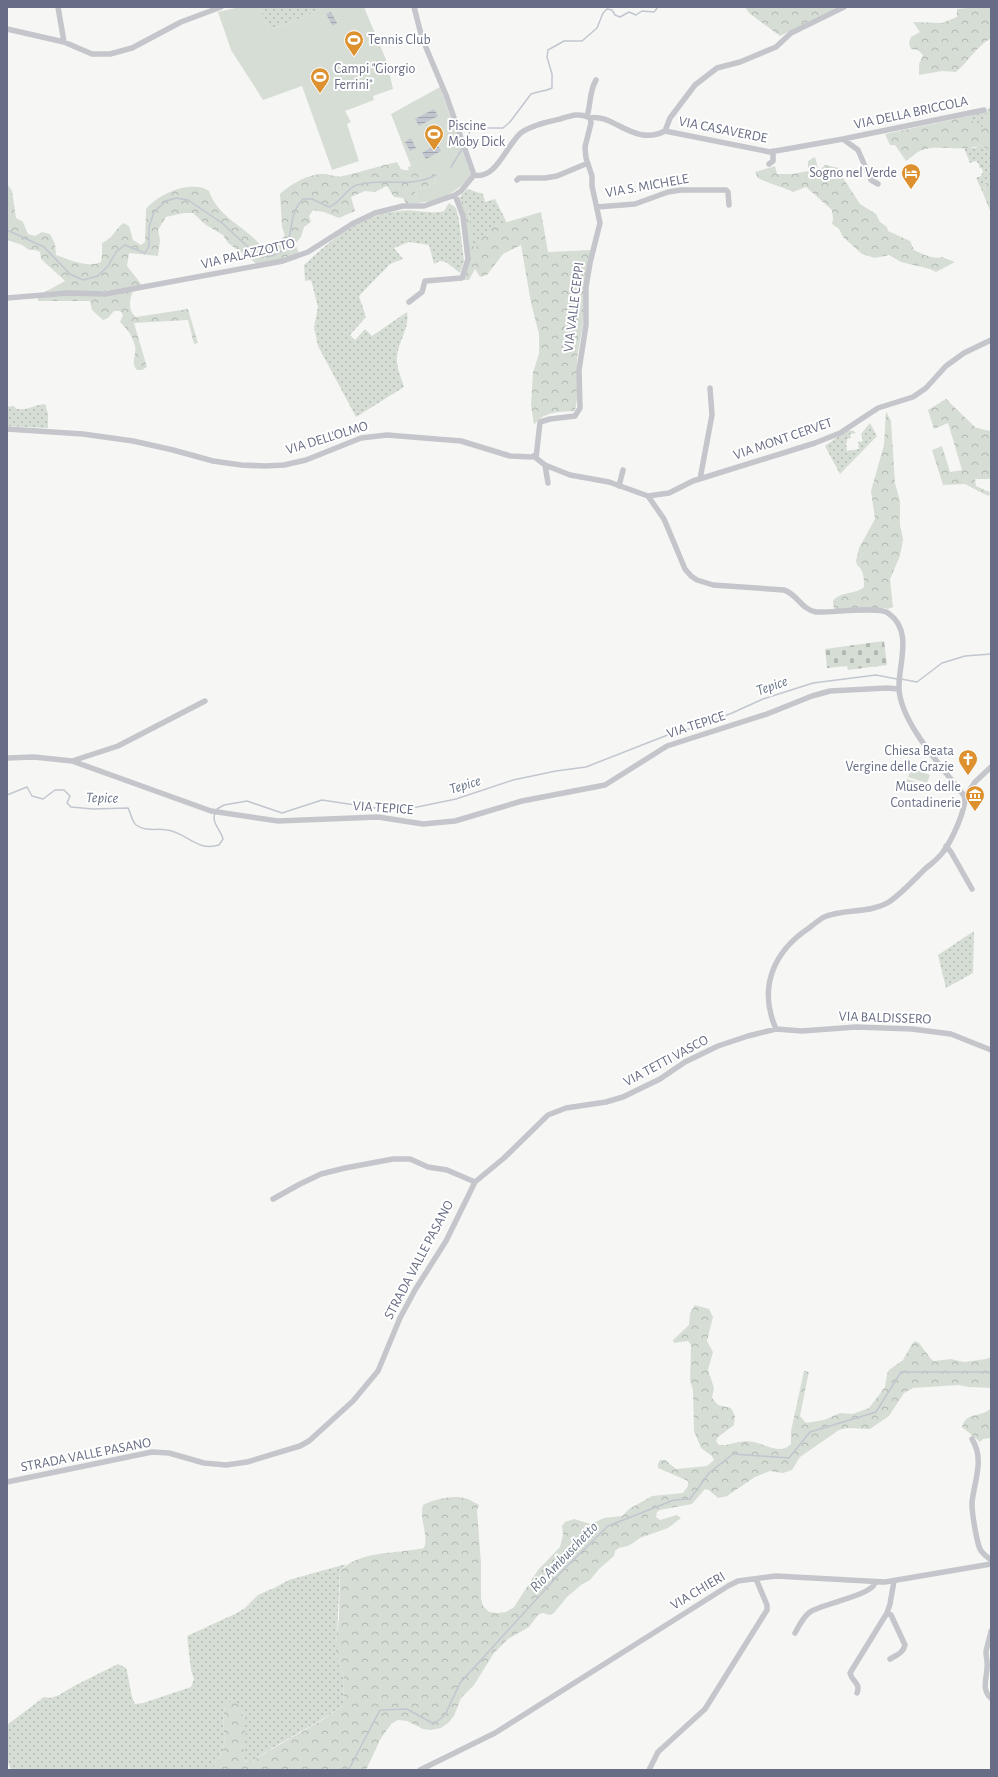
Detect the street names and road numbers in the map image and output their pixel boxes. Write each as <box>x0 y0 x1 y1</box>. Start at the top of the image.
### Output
street label: VIA DELLA BRICCOLA <box>853 94 969 132</box>
street label: VIA CASAVERDE <box>677 115 769 146</box>
street label: VIA S. MICHELE <box>604 172 690 200</box>
street label: VIA PALAZZOTTO <box>200 236 296 272</box>
street label: VIA VALLE CEPPI <box>562 261 586 353</box>
street label: VIA MONT CERVET <box>732 415 834 462</box>
street label: VIA DELL'OLMO <box>284 419 370 457</box>
street label: VIA TEPICE <box>665 709 727 741</box>
street label: VIA TEPICE <box>352 799 414 817</box>
street label: VIA BALDISSERO <box>838 1009 932 1027</box>
street label: VIA TETTI VASCO <box>621 1033 711 1089</box>
street label: STRADA VALLE PASANO <box>382 1198 456 1322</box>
street label: STRADA VALLE PASANO <box>20 1435 152 1474</box>
street label: VIA CHIERI <box>668 1569 728 1613</box>

